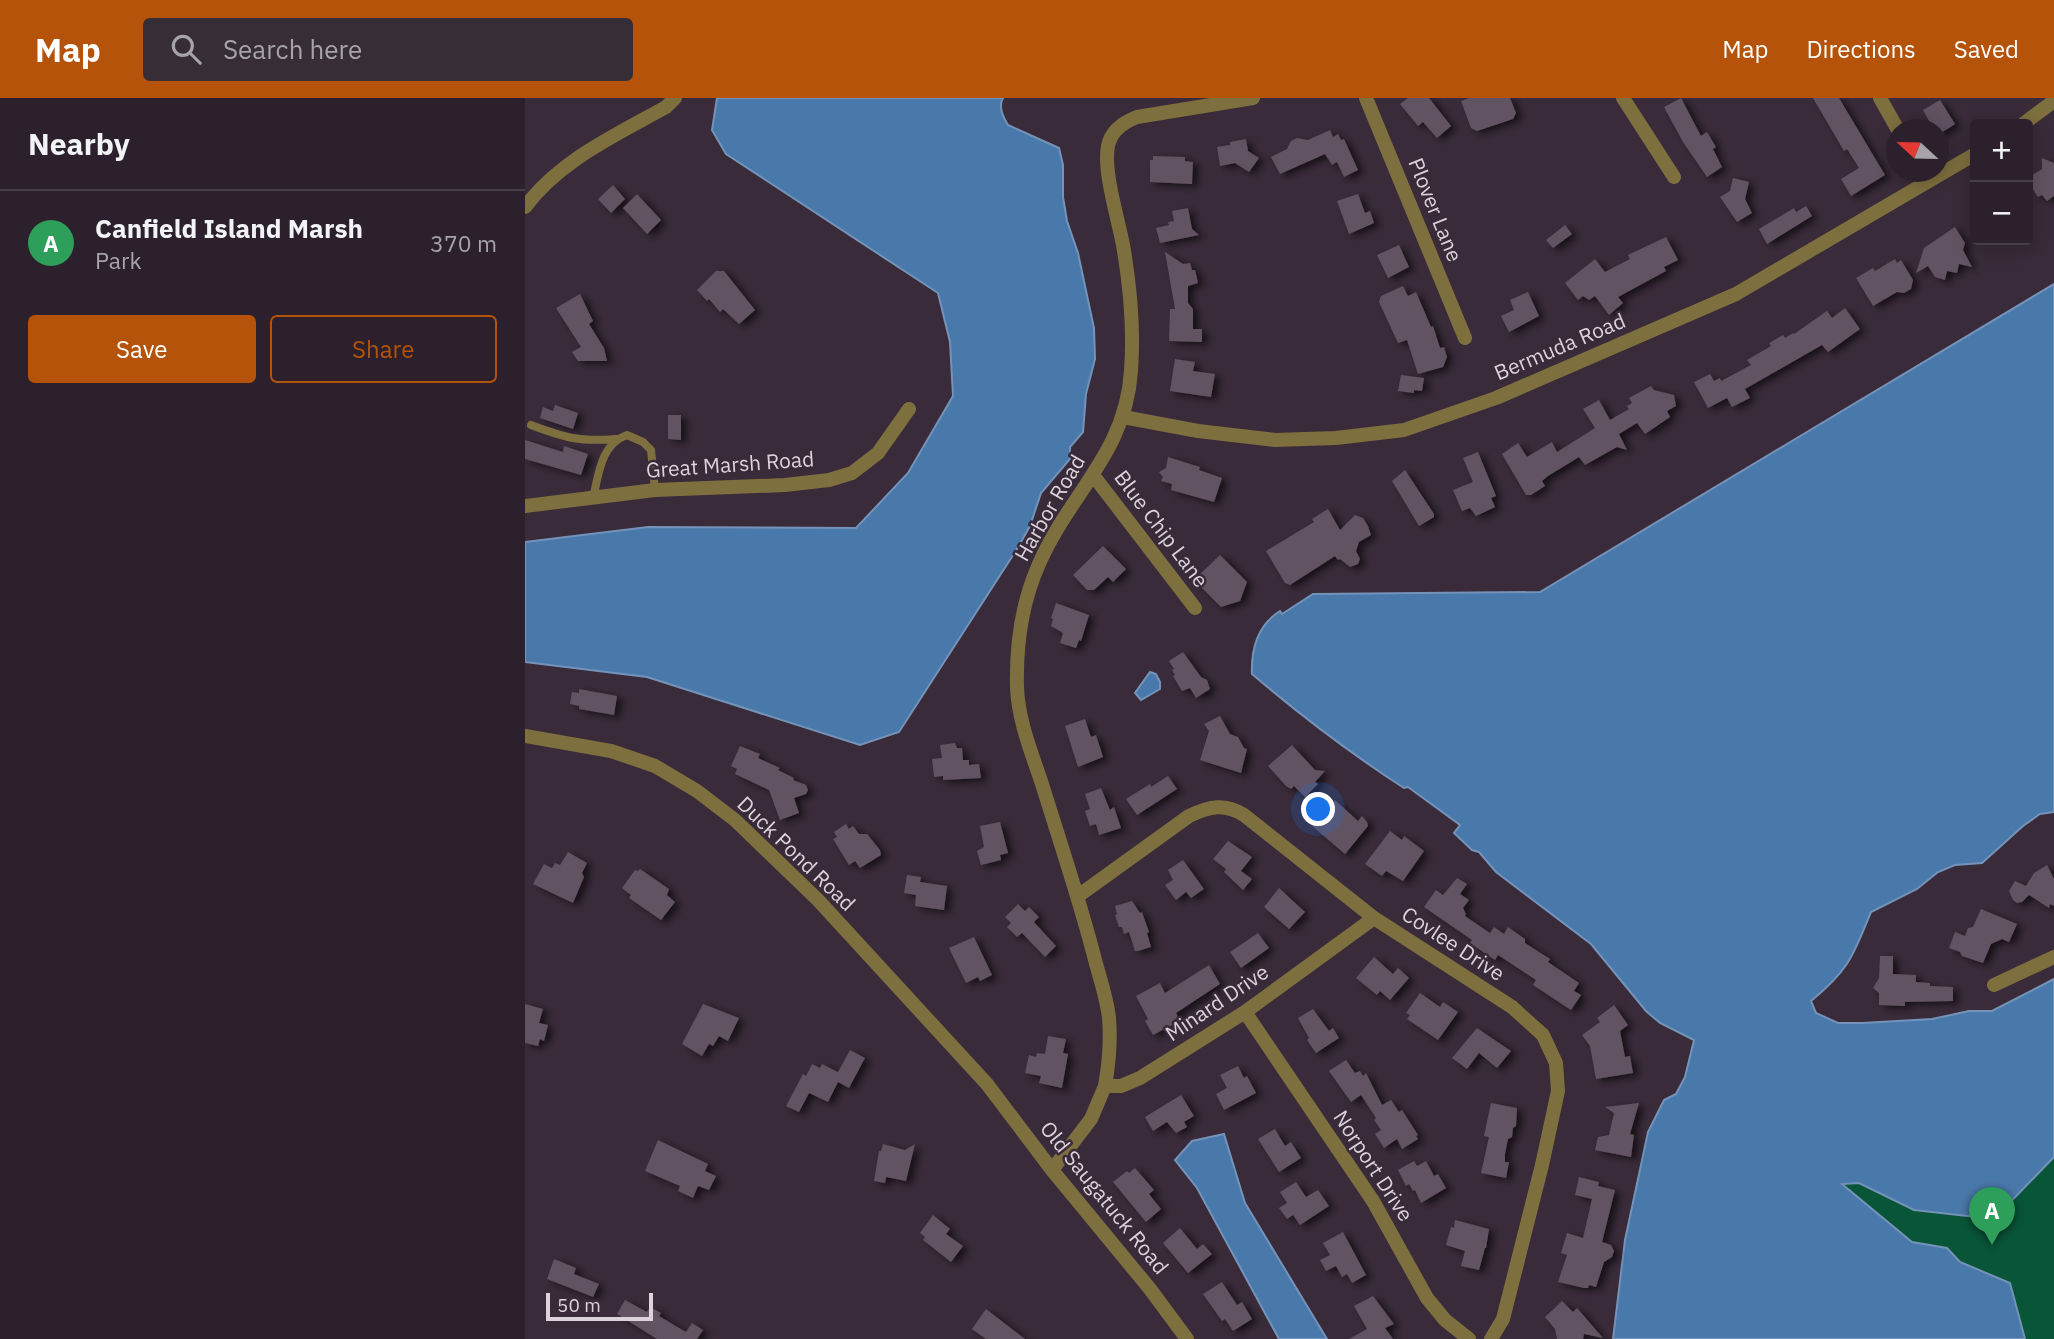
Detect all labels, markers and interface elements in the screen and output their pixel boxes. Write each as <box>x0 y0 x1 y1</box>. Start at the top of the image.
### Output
search box <box>143 18 633 81</box>
text: Map <box>35 28 101 71</box>
icon: search <box>167 30 205 68</box>
text: Search here <box>223 32 362 66</box>
text: Map <box>1722 33 1768 65</box>
text: Directions <box>1806 33 1916 65</box>
text: Saved <box>1954 33 2019 65</box>
north arrow <box>1886 119 1949 182</box>
map controls <box>1970 119 2033 245</box>
button: + <box>1970 119 2033 182</box>
text: Nearby <box>28 124 130 163</box>
street label: Plover Lane <box>1402 154 1469 266</box>
button: − <box>1970 182 2033 245</box>
text: Canfield Island Marsh <box>95 211 363 245</box>
text: A <box>43 228 59 258</box>
text: 370 m <box>430 228 497 258</box>
text: Park <box>95 245 142 275</box>
street label: Bermuda Road <box>1490 306 1629 386</box>
button: Save <box>28 315 256 383</box>
button: Share <box>270 315 497 383</box>
street label: Great Marsh Road <box>645 444 815 484</box>
street label: Harbor Road <box>1007 449 1091 566</box>
street label: Blue Chip Lane <box>1108 464 1215 593</box>
street label: Duck Pond Road <box>732 790 862 917</box>
your location <box>1301 792 1335 826</box>
street label: Covlee Drive <box>1397 899 1510 987</box>
street label: Minard Drive <box>1159 957 1274 1047</box>
street label: Norport Drive <box>1327 1105 1420 1226</box>
street label: Old Saugatuck Road <box>1034 1115 1175 1280</box>
pin: A <box>1969 1187 2015 1245</box>
scale bar <box>546 1290 653 1322</box>
text: 50 m <box>557 1293 601 1317</box>

